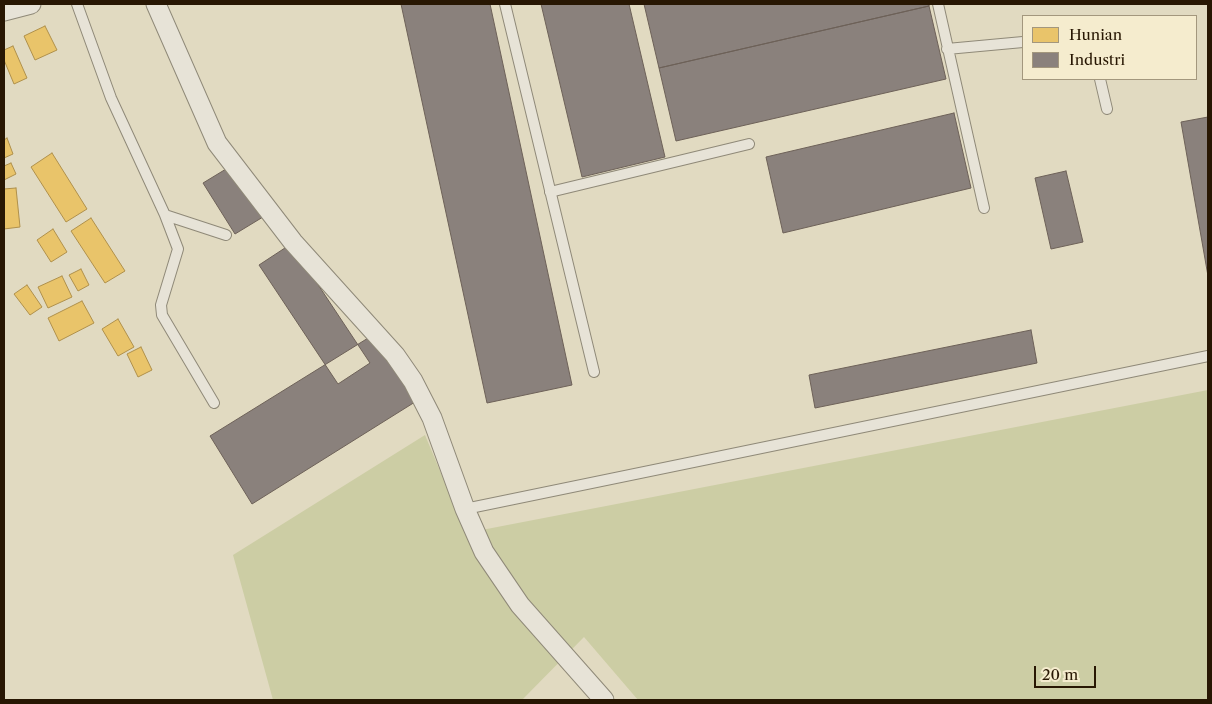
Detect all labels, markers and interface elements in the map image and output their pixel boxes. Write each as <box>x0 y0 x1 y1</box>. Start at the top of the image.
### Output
legend <box>1022 15 1197 80</box>
text: Hunian <box>1069 25 1122 44</box>
text: Industri <box>1069 50 1125 69</box>
scale bar <box>1037 656 1100 688</box>
text: 20 m <box>1042 665 1078 684</box>

